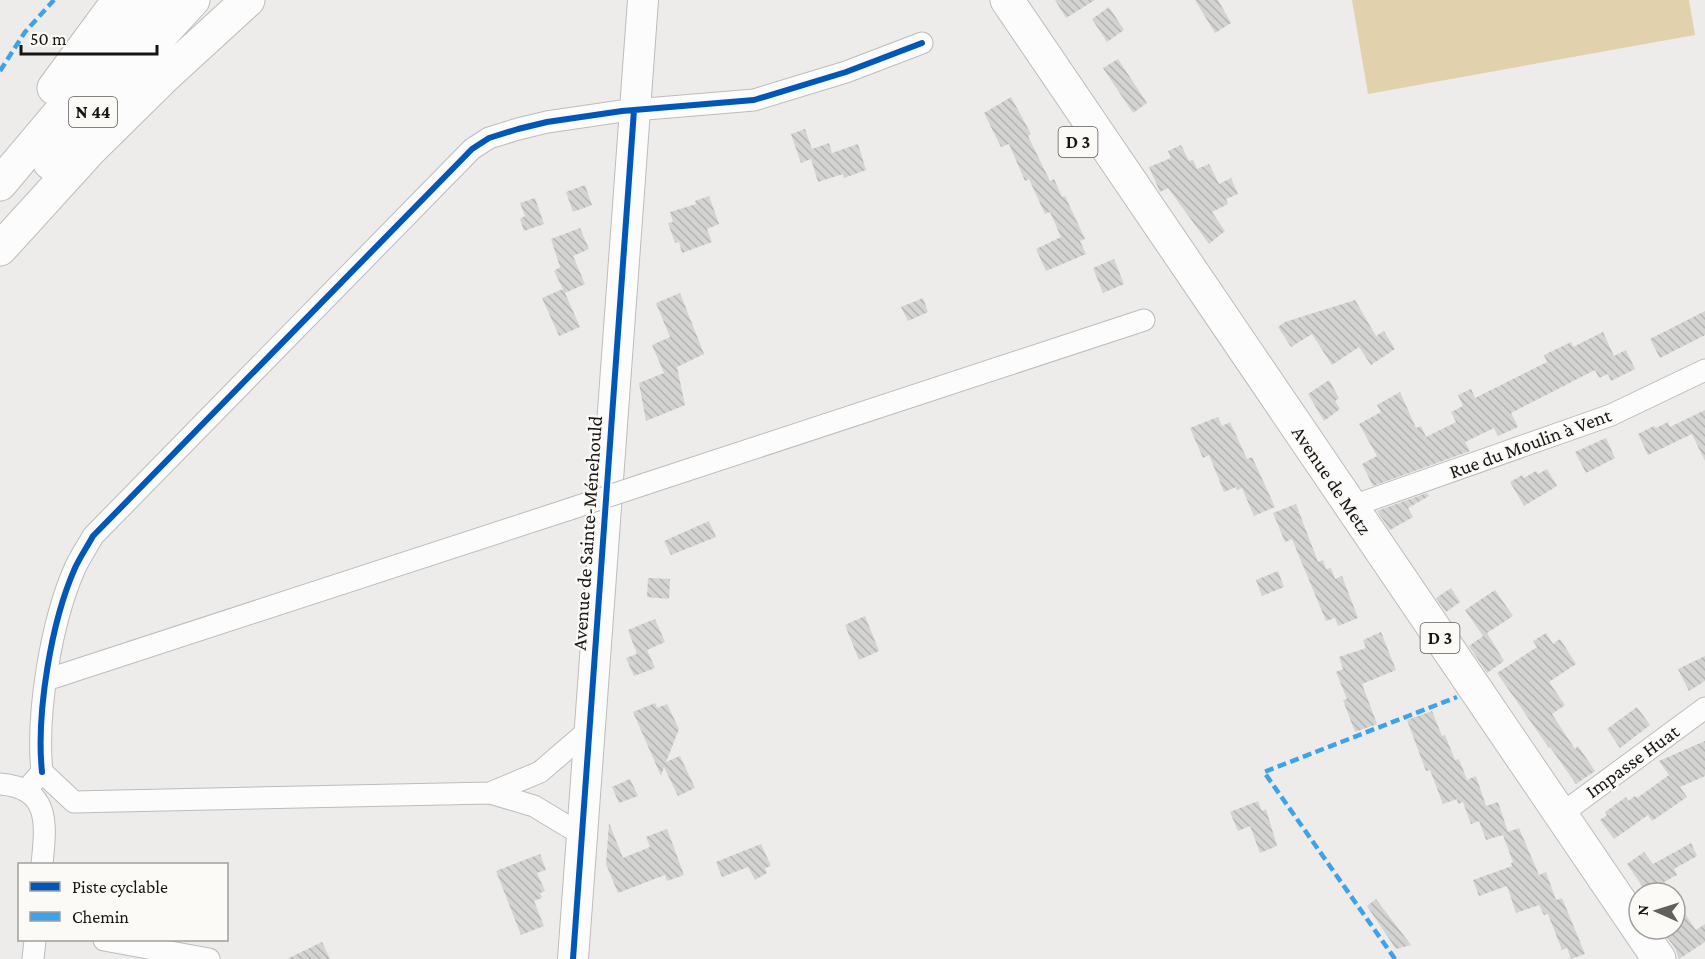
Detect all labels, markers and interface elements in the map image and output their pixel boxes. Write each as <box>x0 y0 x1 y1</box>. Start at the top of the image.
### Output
scale bar <box>21 18 158 56</box>
text: 50 m <box>30 29 67 49</box>
road number: N 44 <box>69 97 117 127</box>
road number: D 3 <box>1058 127 1098 157</box>
street label: Rue du Moulin à Vent <box>1446 403 1614 483</box>
street label: Avenue de Sainte-Ménehould <box>568 415 606 651</box>
street label: Avenue de Metz <box>1288 422 1376 538</box>
road number: D 3 <box>1420 623 1460 653</box>
street label: Impasse Huat <box>1581 720 1684 803</box>
legend <box>18 863 228 941</box>
text: Piste cyclable <box>72 877 168 897</box>
north arrow <box>1627 881 1687 941</box>
text: N <box>1634 904 1651 916</box>
text: Chemin <box>72 907 129 927</box>

